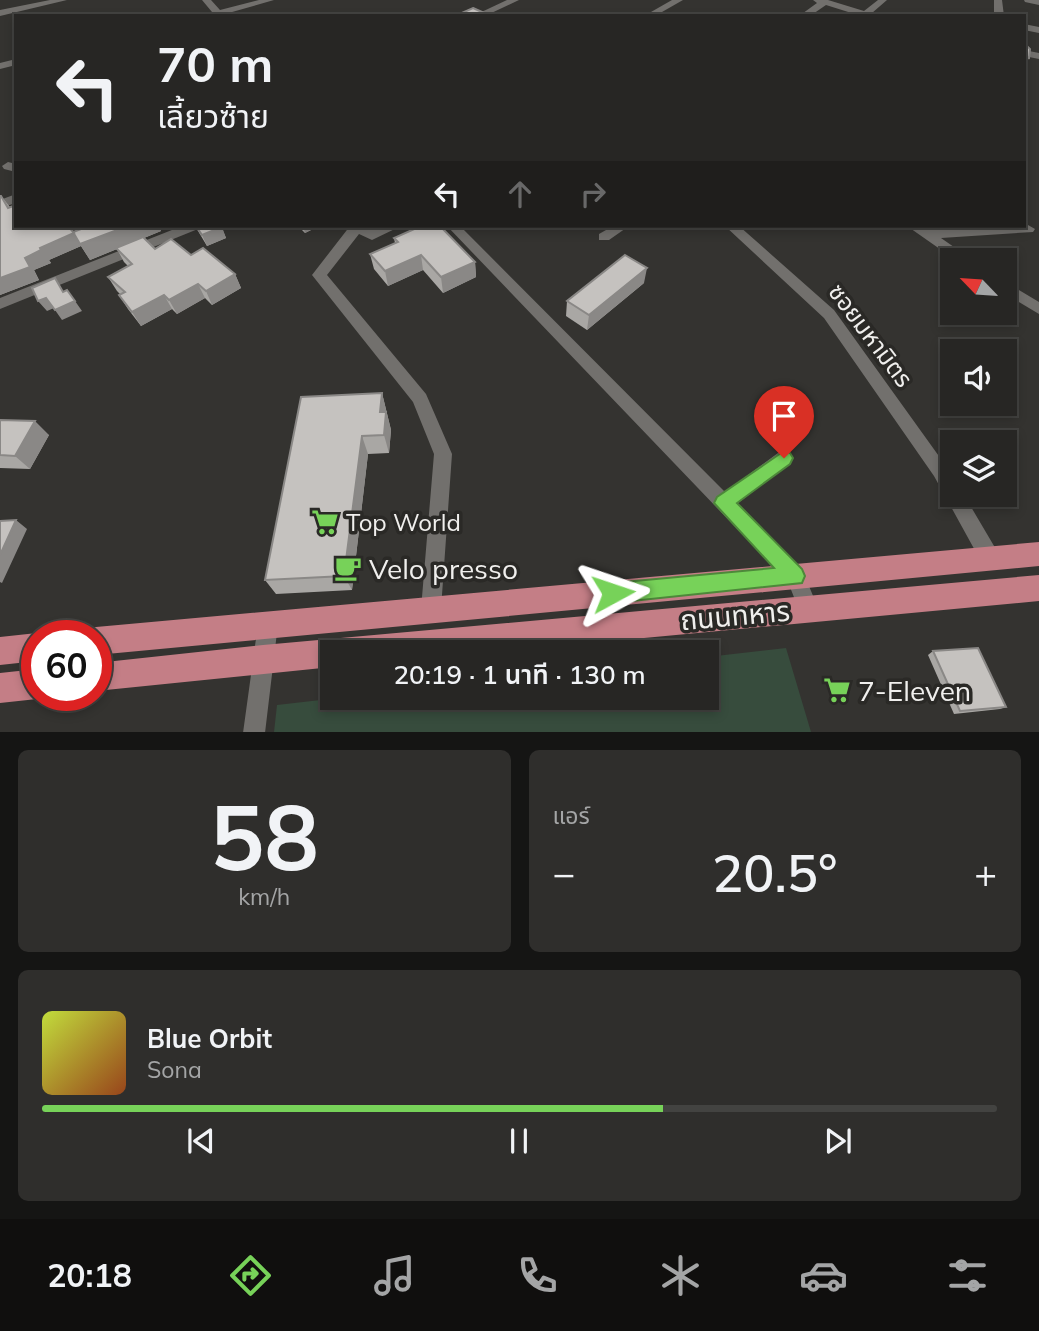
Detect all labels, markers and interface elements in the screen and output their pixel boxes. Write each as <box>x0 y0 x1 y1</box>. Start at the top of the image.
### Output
text: 70 m <box>157 33 273 94</box>
icon: left <box>42 42 133 133</box>
text: เลี้ยวซ้าย <box>157 96 269 136</box>
icon: left <box>428 175 466 213</box>
icon: ahead <box>501 175 539 213</box>
icon: right <box>574 175 612 213</box>
north arrow <box>940 248 1017 326</box>
map controls <box>940 248 1017 507</box>
street label: ซอยมหามิตร <box>822 277 920 393</box>
button: sound <box>940 339 1017 416</box>
pin <box>754 386 814 458</box>
icon: arrive <box>765 397 803 435</box>
button: layers <box>940 430 1017 507</box>
supermarket icon: Top World <box>310 507 340 537</box>
place label: Top World <box>346 507 461 537</box>
place label: Velo presso <box>369 551 518 586</box>
cafe icon: Velo presso <box>333 553 363 583</box>
position arrow <box>576 556 650 630</box>
street label: ถนนทหาร <box>679 593 791 637</box>
speed limit sign: 60 <box>21 620 112 711</box>
text: 20:19 · 1 นาที · 130 m <box>393 658 646 691</box>
place label: 7-Eleven <box>858 673 971 708</box>
supermarket icon: 7-Eleven <box>822 675 852 705</box>
text: 58 <box>210 779 319 893</box>
text: แอร์ <box>553 801 590 830</box>
text: 20.5° <box>712 840 837 905</box>
text: − <box>553 849 575 897</box>
text: + <box>974 849 997 897</box>
text: km/h <box>238 882 290 911</box>
text: Blue Orbit <box>147 1022 272 1055</box>
text: Sona <box>147 1055 202 1084</box>
icon: previous <box>182 1122 220 1160</box>
icon: pause <box>500 1122 538 1160</box>
icon: next <box>819 1122 857 1160</box>
icon: directions <box>226 1251 275 1300</box>
icon: music <box>370 1251 419 1300</box>
icon: phone <box>513 1251 562 1300</box>
icon: climate <box>656 1251 705 1300</box>
icon: car <box>799 1251 848 1300</box>
icon: filters <box>943 1251 992 1300</box>
text: 20:18 <box>47 1255 132 1295</box>

